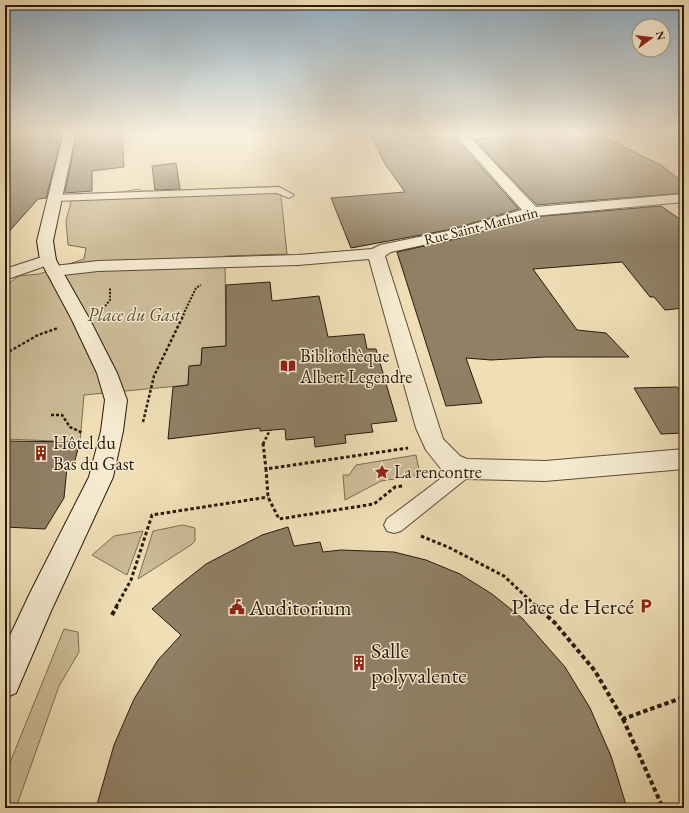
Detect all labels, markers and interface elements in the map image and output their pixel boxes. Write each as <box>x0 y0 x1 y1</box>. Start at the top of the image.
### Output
north arrow <box>631 18 671 58</box>
text: N <box>653 29 669 42</box>
street label: Rue Saint-Mathurin <box>422 202 540 249</box>
park label: Place du Gast <box>88 303 181 326</box>
place label: Bibliothèque Albert Legendre <box>299 344 412 388</box>
library icon: Bibliothèque Albert Legendre <box>279 357 297 375</box>
place label: Hôtel du Bas du Gast <box>53 431 134 475</box>
building icon: Hôtel du Bas du Gast <box>32 444 50 462</box>
place label: La rencontre <box>394 460 482 483</box>
place icon: La rencontre <box>373 463 391 481</box>
place label: Place de Hercé <box>511 592 634 621</box>
place label: Auditorium <box>248 593 352 622</box>
parking icon: Place de Hercé <box>637 597 655 615</box>
public building icon: Auditorium <box>228 598 246 616</box>
place label: Salle polyvalente <box>371 636 467 690</box>
building icon: Salle polyvalente <box>350 654 368 672</box>

